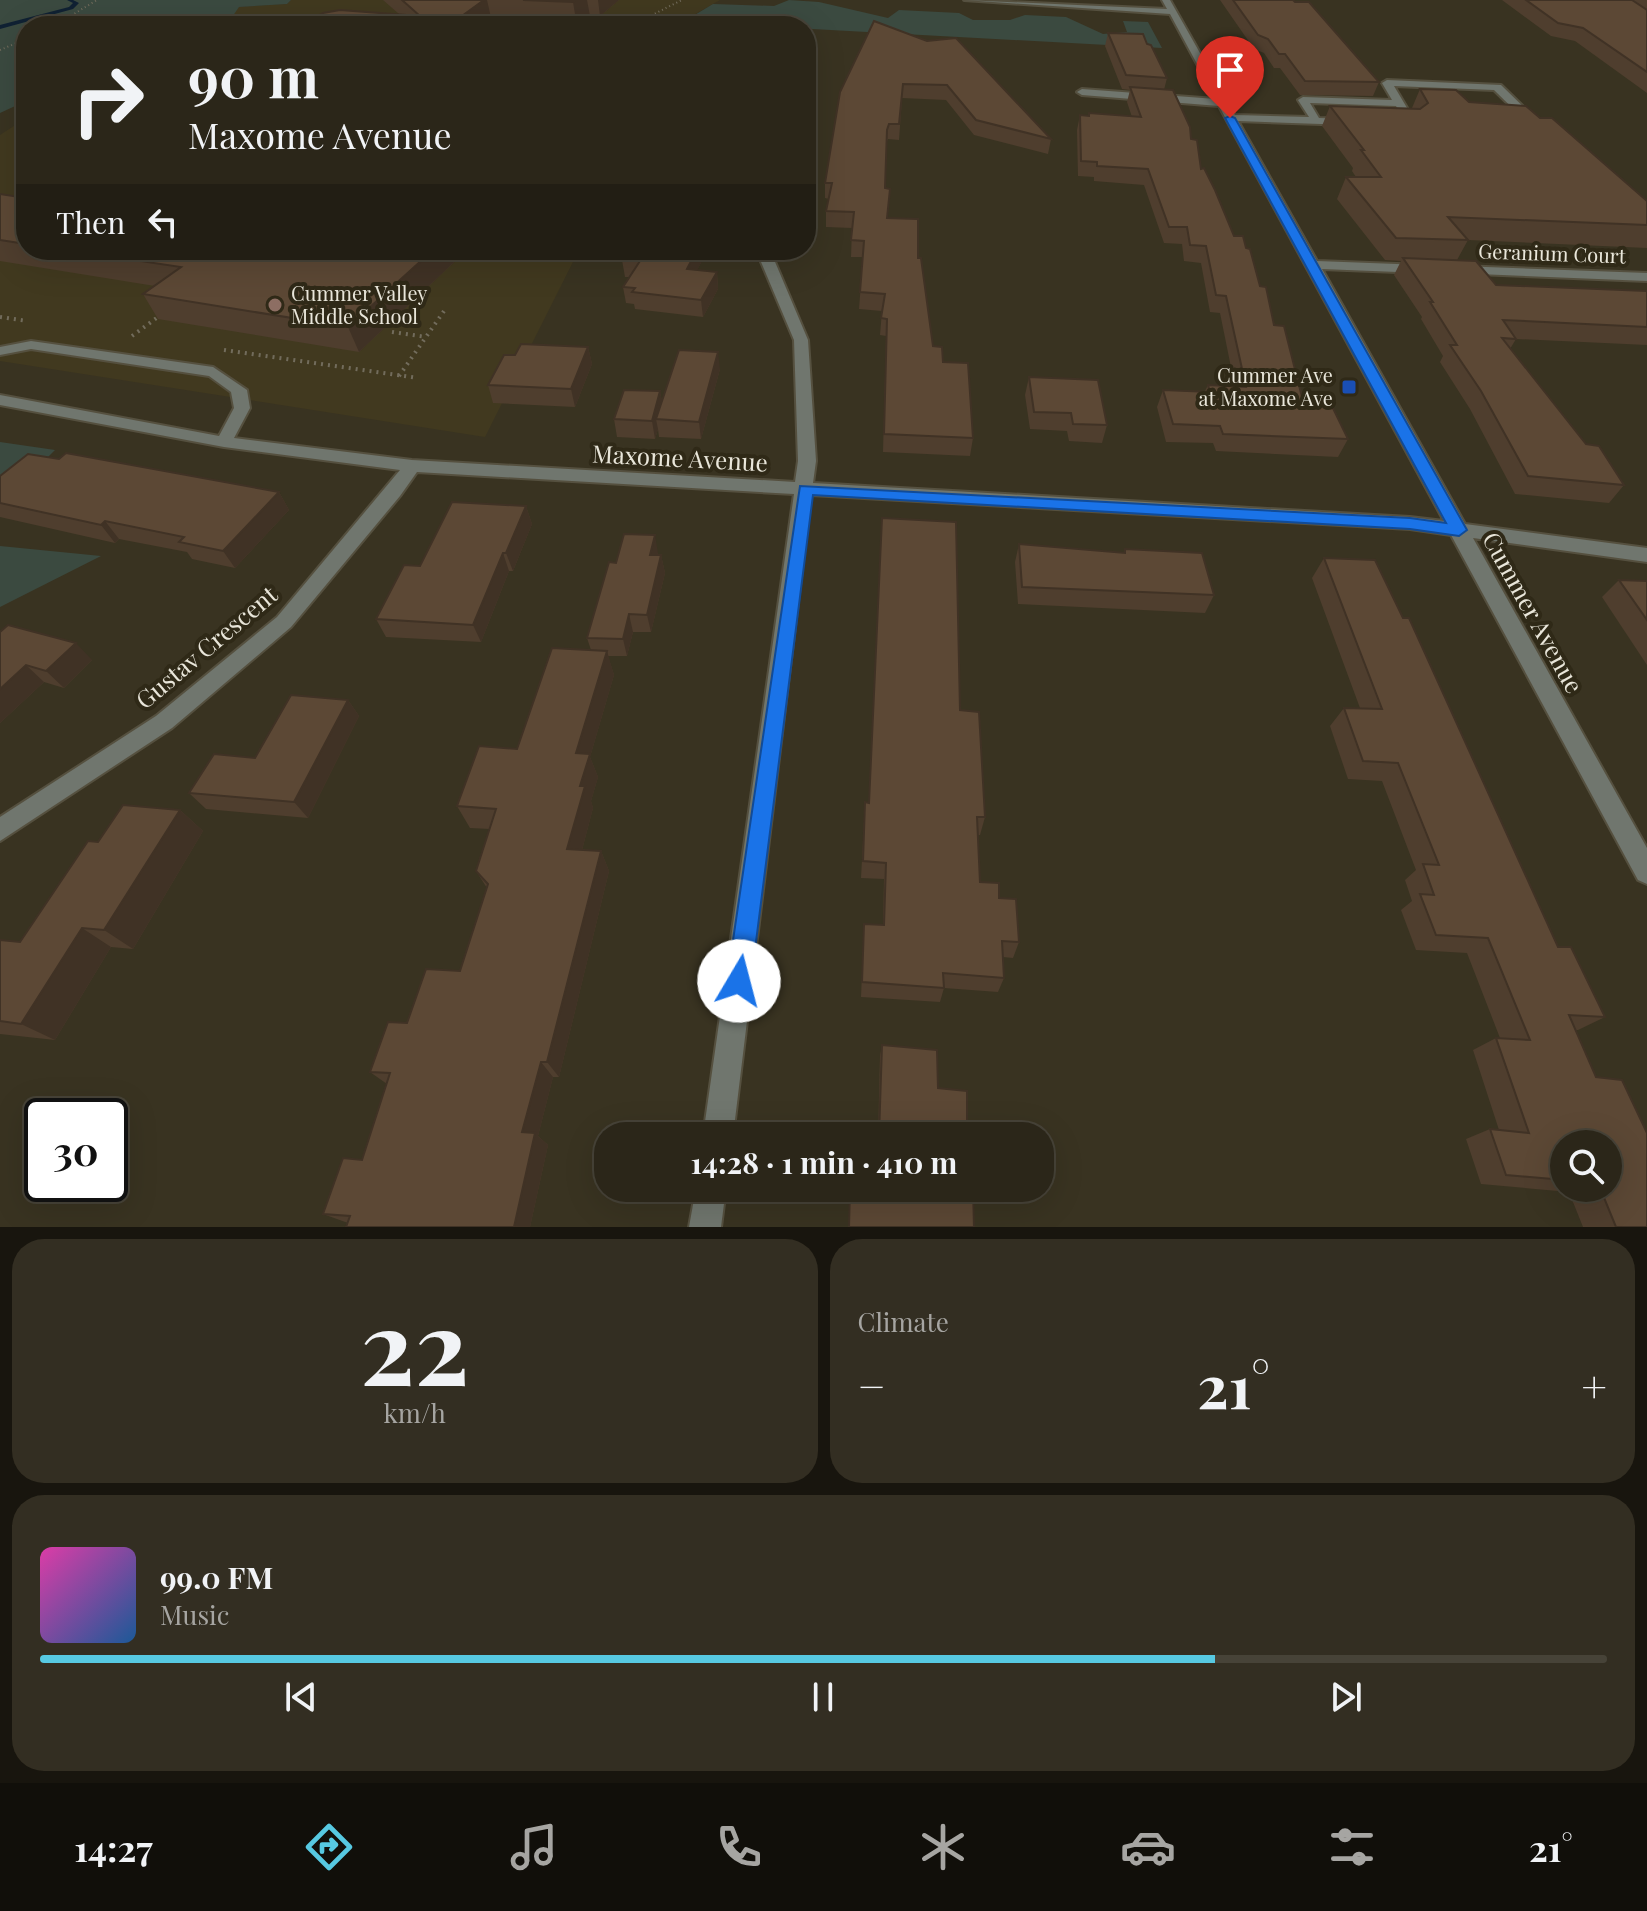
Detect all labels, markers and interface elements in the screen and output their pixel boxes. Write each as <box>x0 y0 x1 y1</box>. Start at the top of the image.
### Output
pin <box>1196 36 1264 118</box>
text: 90 m <box>188 38 319 113</box>
icon: right <box>56 48 160 152</box>
icon: arrive <box>1208 48 1252 92</box>
text: Maxome Avenue <box>188 110 452 158</box>
icon: left <box>141 200 185 244</box>
text: Then <box>56 202 125 242</box>
street label: Geranium Court <box>1478 236 1627 269</box>
place label: Cummer Valley Middle School <box>291 279 427 329</box>
marker: Cummer Valley Middle School <box>266 296 284 314</box>
place label: Cummer Ave at Maxome Ave <box>1199 361 1333 411</box>
marker: Cummer Ave at Maxome Ave <box>1340 378 1358 396</box>
street label: Maxome Avenue <box>592 436 769 478</box>
street label: Cummer Avenue <box>1476 526 1591 698</box>
street label: Gustav Crescent <box>128 578 283 715</box>
position arrow <box>697 939 781 1023</box>
speed limit sign: 30 <box>24 1098 128 1202</box>
map controls <box>1550 1130 1622 1202</box>
button: search <box>1550 1130 1622 1202</box>
text: 14:28 · 1 min · 410 m <box>691 1142 957 1182</box>
text: 22 <box>360 1273 469 1412</box>
text: Climate <box>858 1304 949 1339</box>
text: 21° <box>1197 1344 1270 1424</box>
text: − <box>858 1355 886 1414</box>
text: + <box>1581 1355 1607 1414</box>
text: km/h <box>384 1395 446 1430</box>
text: 99.0 FM <box>160 1557 273 1597</box>
text: Music <box>160 1597 229 1632</box>
icon: previous <box>279 1675 323 1719</box>
icon: pause <box>801 1675 845 1719</box>
icon: next <box>1324 1675 1368 1719</box>
icon: directions <box>301 1819 357 1875</box>
icon: music <box>506 1819 562 1875</box>
icon: phone <box>711 1819 767 1875</box>
icon: climate <box>915 1819 971 1875</box>
icon: car <box>1120 1819 1176 1875</box>
icon: filters <box>1324 1819 1380 1875</box>
text: 14:27 <box>74 1823 153 1871</box>
text: 21° <box>1529 1823 1573 1871</box>

